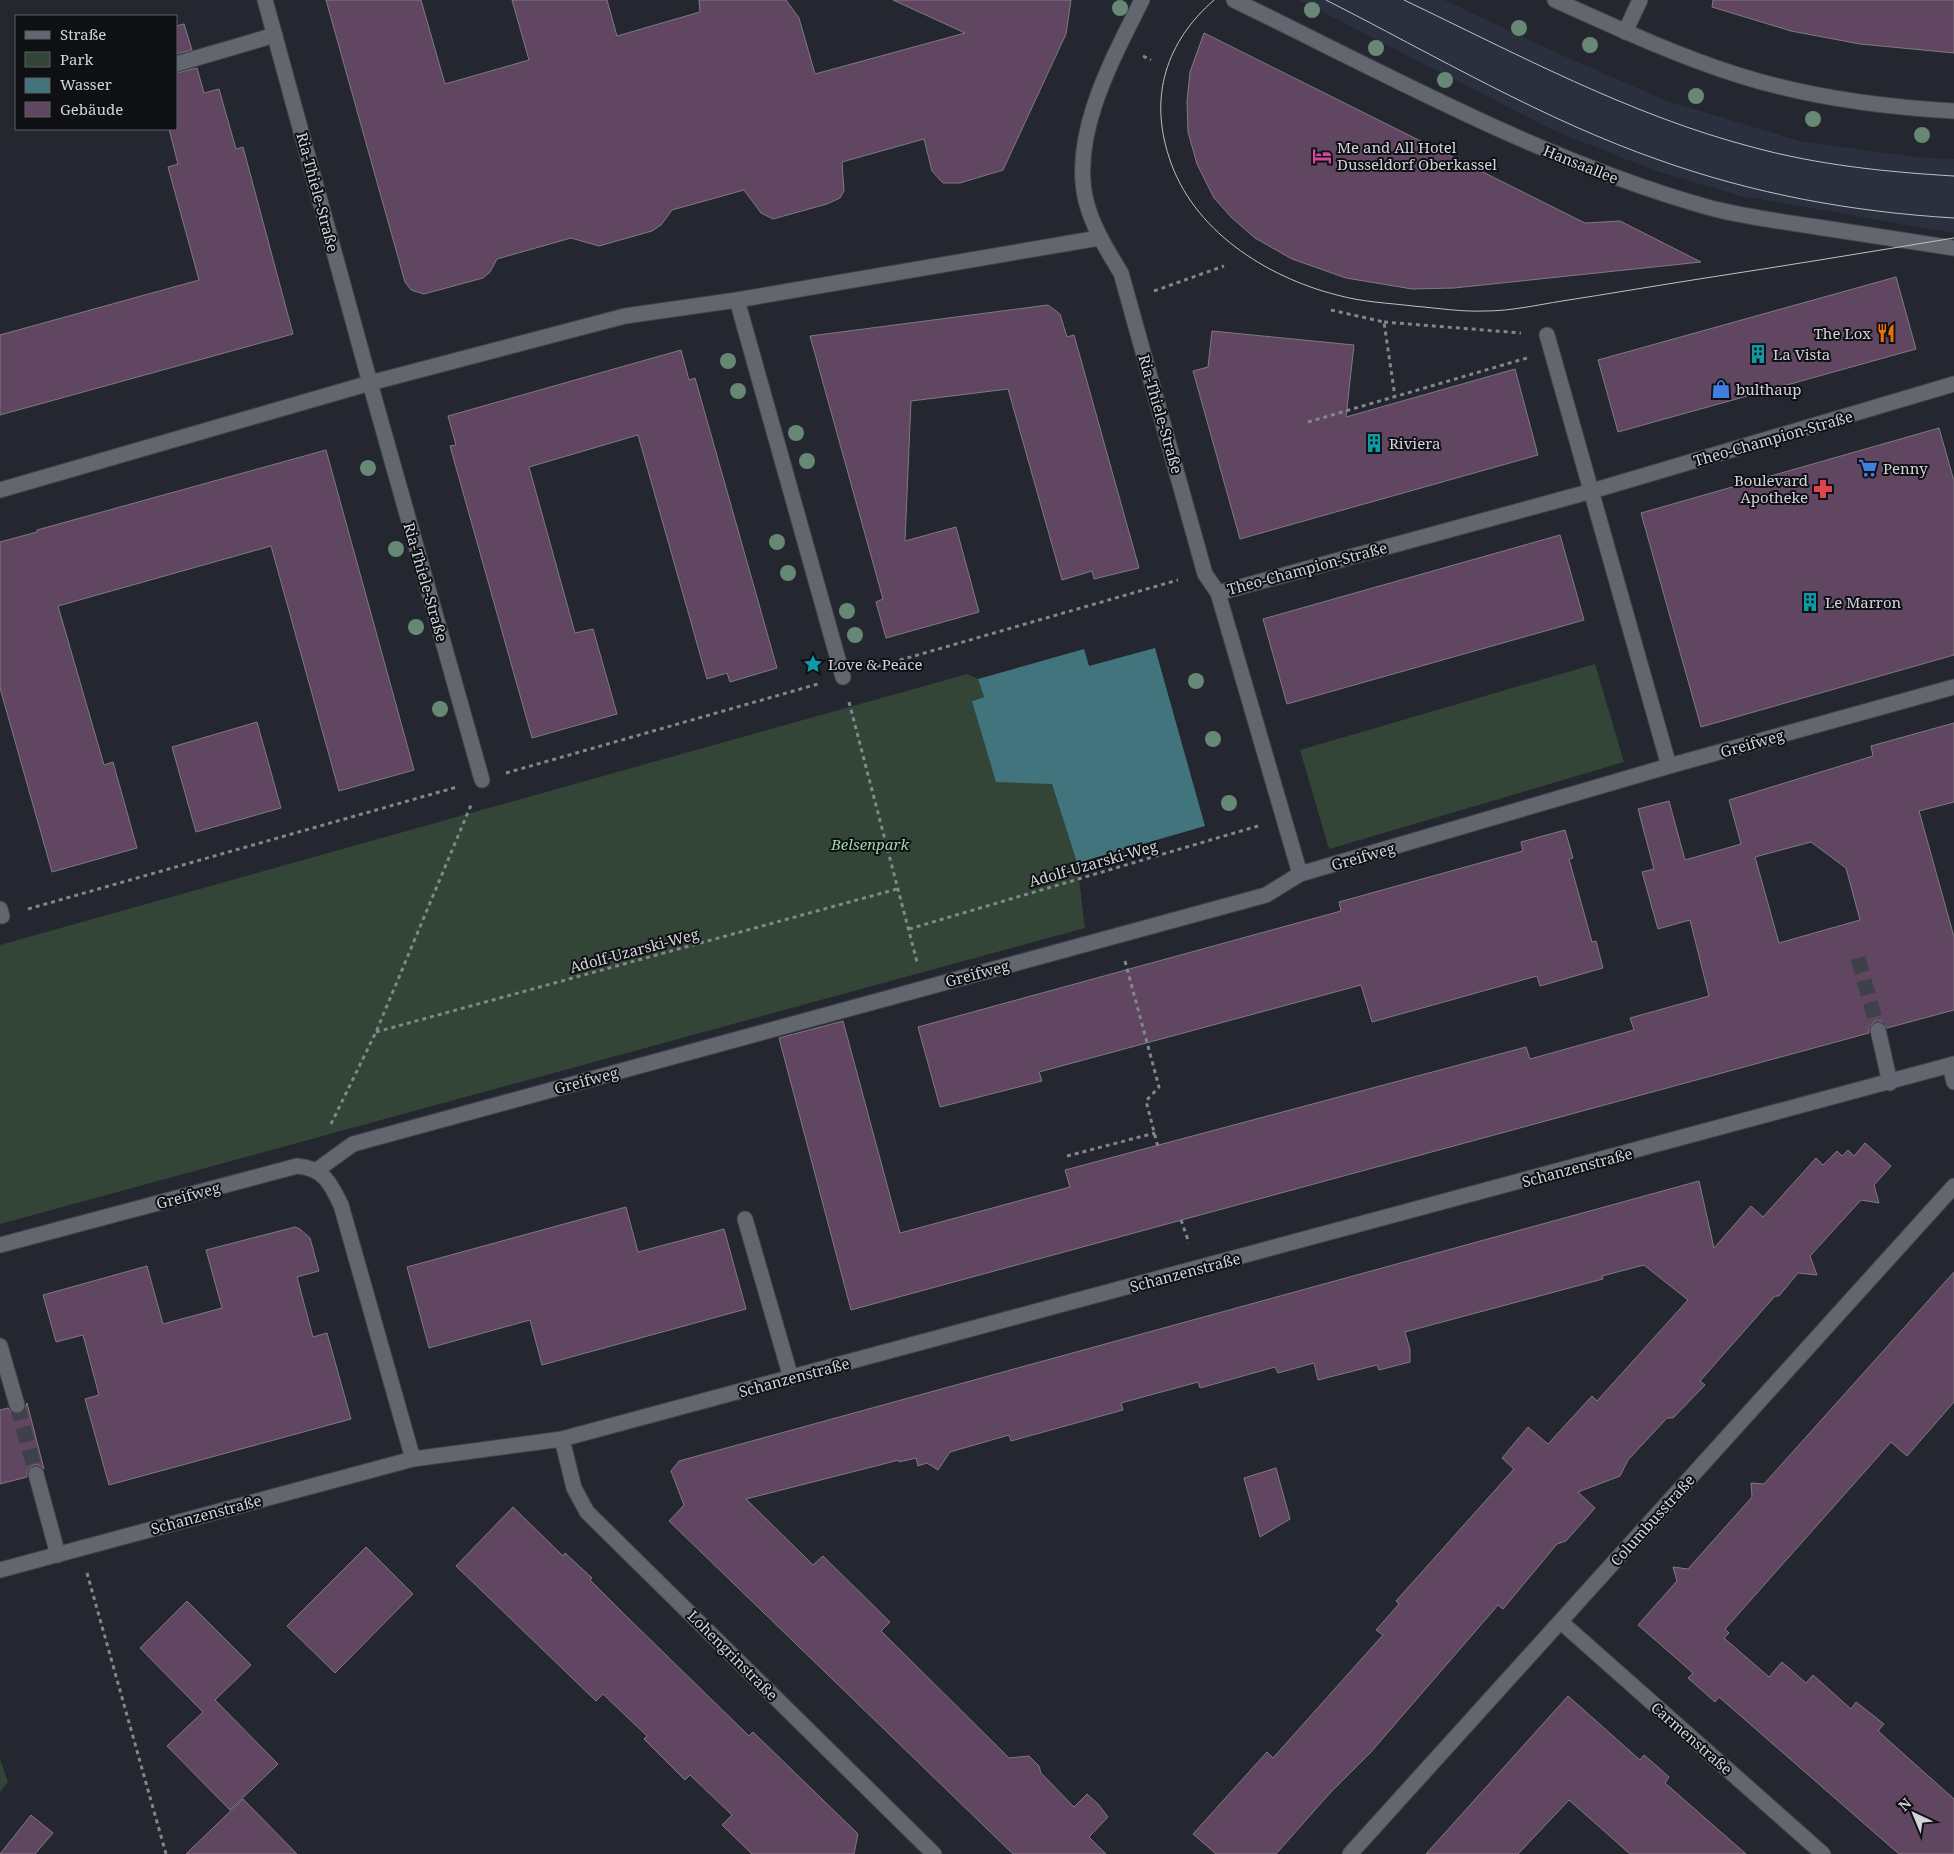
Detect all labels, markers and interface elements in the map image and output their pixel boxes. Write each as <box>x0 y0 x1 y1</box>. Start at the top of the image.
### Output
legend <box>15 15 178 130</box>
text: Straße <box>60 24 106 44</box>
text: Park <box>60 49 94 69</box>
text: Wasser <box>60 74 112 94</box>
text: Gebäude <box>60 99 123 119</box>
street label: Ria-Thiele-Straße <box>292 130 344 254</box>
place label: Me and All Hotel Dusseldorf Oberkassel <box>1337 137 1497 174</box>
street label: Hansaallee <box>1541 140 1621 188</box>
hotel icon: Me and All Hotel Dusseldorf Oberkassel <box>1311 145 1333 167</box>
restaurant icon: The Lox <box>1875 322 1897 344</box>
place label: The Lox <box>1814 323 1871 343</box>
building icon: La Vista <box>1747 343 1769 365</box>
place label: La Vista <box>1773 344 1830 364</box>
street label: Ria-Thiele-Straße <box>1134 352 1188 476</box>
shop icon: bulthaup <box>1710 378 1732 400</box>
place label: bulthaup <box>1736 379 1801 399</box>
street label: Theo-Champion-Straße <box>1691 406 1855 470</box>
building icon: Riviera <box>1363 432 1385 454</box>
place label: Riviera <box>1389 433 1440 453</box>
supermarket icon: Penny <box>1857 457 1879 479</box>
place label: Penny <box>1883 458 1928 478</box>
place label: Boulevard Apotheke <box>1734 470 1808 507</box>
pharmacy icon: Boulevard Apotheke <box>1812 478 1834 500</box>
street label: Ria-Thiele-Straße <box>399 520 453 644</box>
street label: Theo-Champion-Straße <box>1225 537 1389 599</box>
building icon: Le Marron <box>1799 591 1821 613</box>
place label: Le Marron <box>1825 592 1902 612</box>
place icon: Love & Peace <box>802 653 824 675</box>
place label: Love & Peace <box>828 654 923 674</box>
street label: Greifweg <box>1718 724 1786 762</box>
park label: Belsenpark <box>830 834 909 854</box>
street label: Adolf-Uzarski-Weg <box>1026 835 1160 891</box>
street label: Greifweg <box>1329 837 1397 875</box>
street label: Adolf-Uzarski-Weg <box>567 923 701 977</box>
street label: Greifweg <box>943 955 1011 991</box>
street label: Greifweg <box>552 1062 620 1098</box>
street label: Schanzenstraße <box>1520 1143 1634 1191</box>
street label: Greifweg <box>154 1177 222 1213</box>
street label: Schanzenstraße <box>1128 1248 1242 1296</box>
street label: Schanzenstraße <box>737 1353 851 1401</box>
street label: Columbusstraße <box>1606 1470 1698 1570</box>
street label: Schanzenstraße <box>149 1490 263 1538</box>
street label: Lohengrinstraße <box>684 1606 782 1704</box>
street label: Carmenstraße <box>1647 1697 1737 1779</box>
north arrow <box>1889 1789 1939 1839</box>
text: N <box>1894 1794 1915 1815</box>

